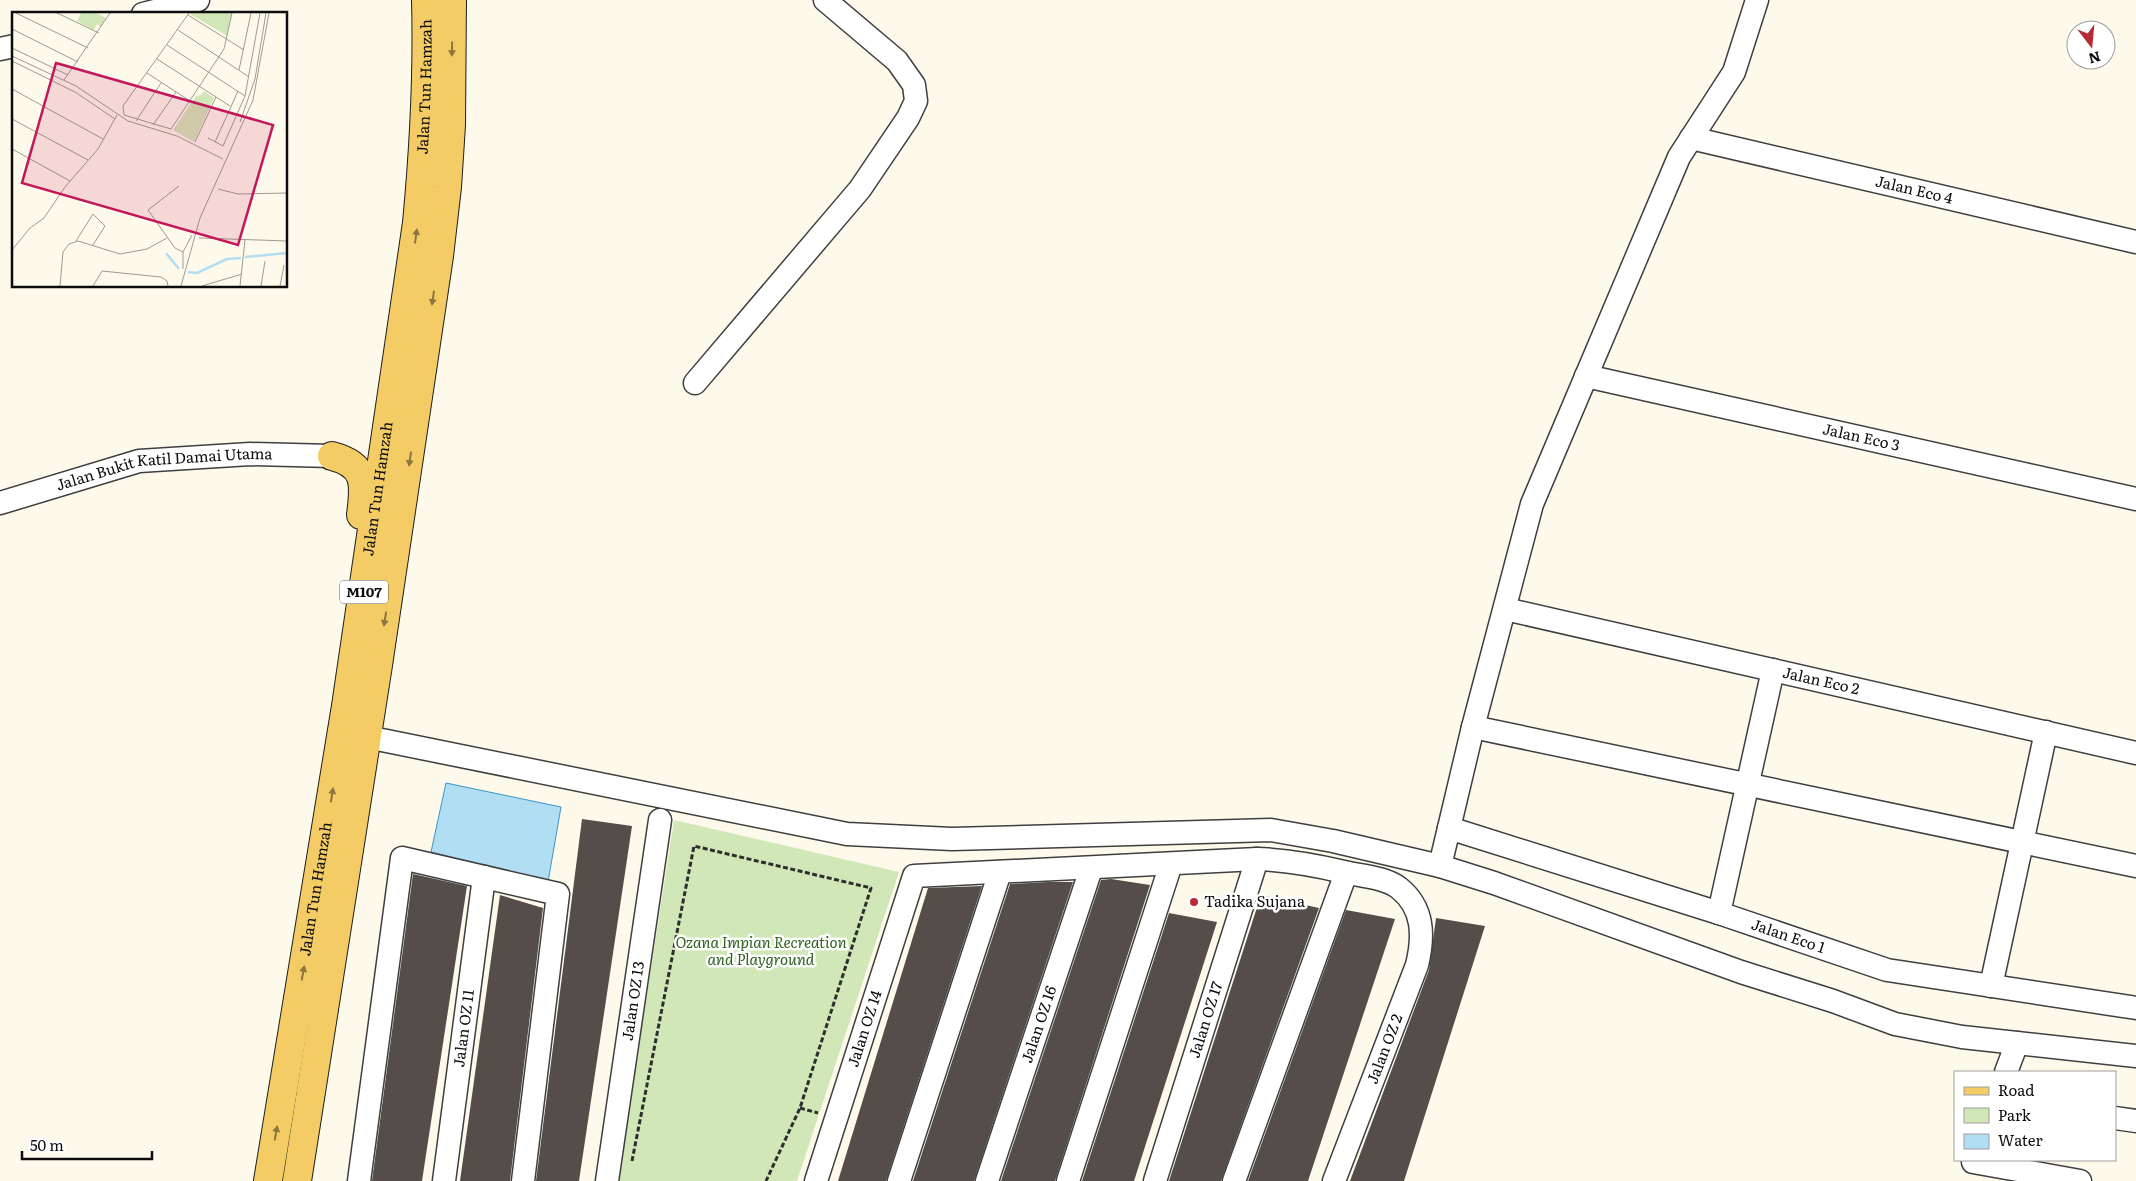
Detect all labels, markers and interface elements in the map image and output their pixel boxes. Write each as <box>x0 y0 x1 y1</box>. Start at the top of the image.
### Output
inset map <box>12 12 288 288</box>
street label: Jalan Tun Hamzah <box>410 19 437 155</box>
north arrow <box>2066 20 2116 70</box>
one-way arrow <box>448 41 456 57</box>
text: N <box>2086 47 2103 70</box>
street label: Jalan Eco 4 <box>1873 168 1955 209</box>
one-way arrow <box>412 228 420 244</box>
one-way arrow <box>429 290 437 306</box>
street label: Jalan Eco 3 <box>1821 416 1902 456</box>
street label: Jalan Tun Hamzah <box>355 420 398 557</box>
street label: Jalan Bukit Katil Damai Utama <box>53 441 274 496</box>
one-way arrow <box>405 451 413 467</box>
road number: M107 <box>340 580 388 604</box>
one-way arrow <box>381 612 389 628</box>
street label: Jalan Eco 2 <box>1781 660 1862 700</box>
one-way arrow <box>329 787 337 803</box>
street label: Jalan Tun Hamzah <box>292 820 337 957</box>
place label: Tadika Sujana <box>1204 889 1306 912</box>
marker: Tadika Sujana <box>1188 896 1200 908</box>
street label: Jalan Eco 1 <box>1749 912 1829 958</box>
park label: Ozana Impian Recreation and Playground <box>675 930 847 970</box>
street label: Jalan OZ 13 <box>615 959 649 1042</box>
one-way arrow <box>299 964 307 980</box>
street label: Jalan OZ 17 <box>1182 978 1228 1061</box>
street label: Jalan OZ 16 <box>1014 982 1061 1066</box>
street label: Jalan OZ 14 <box>840 987 887 1070</box>
street label: Jalan OZ 11 <box>446 988 479 1068</box>
street label: Jalan OZ 2 <box>1360 1010 1408 1087</box>
legend <box>1954 1071 2116 1161</box>
text: Road <box>1998 1078 2034 1101</box>
text: Park <box>1998 1103 2032 1126</box>
one-way arrow <box>272 1125 280 1141</box>
scale bar <box>22 1128 152 1160</box>
text: Water <box>1998 1128 2043 1151</box>
text: 50 m <box>30 1133 64 1156</box>

